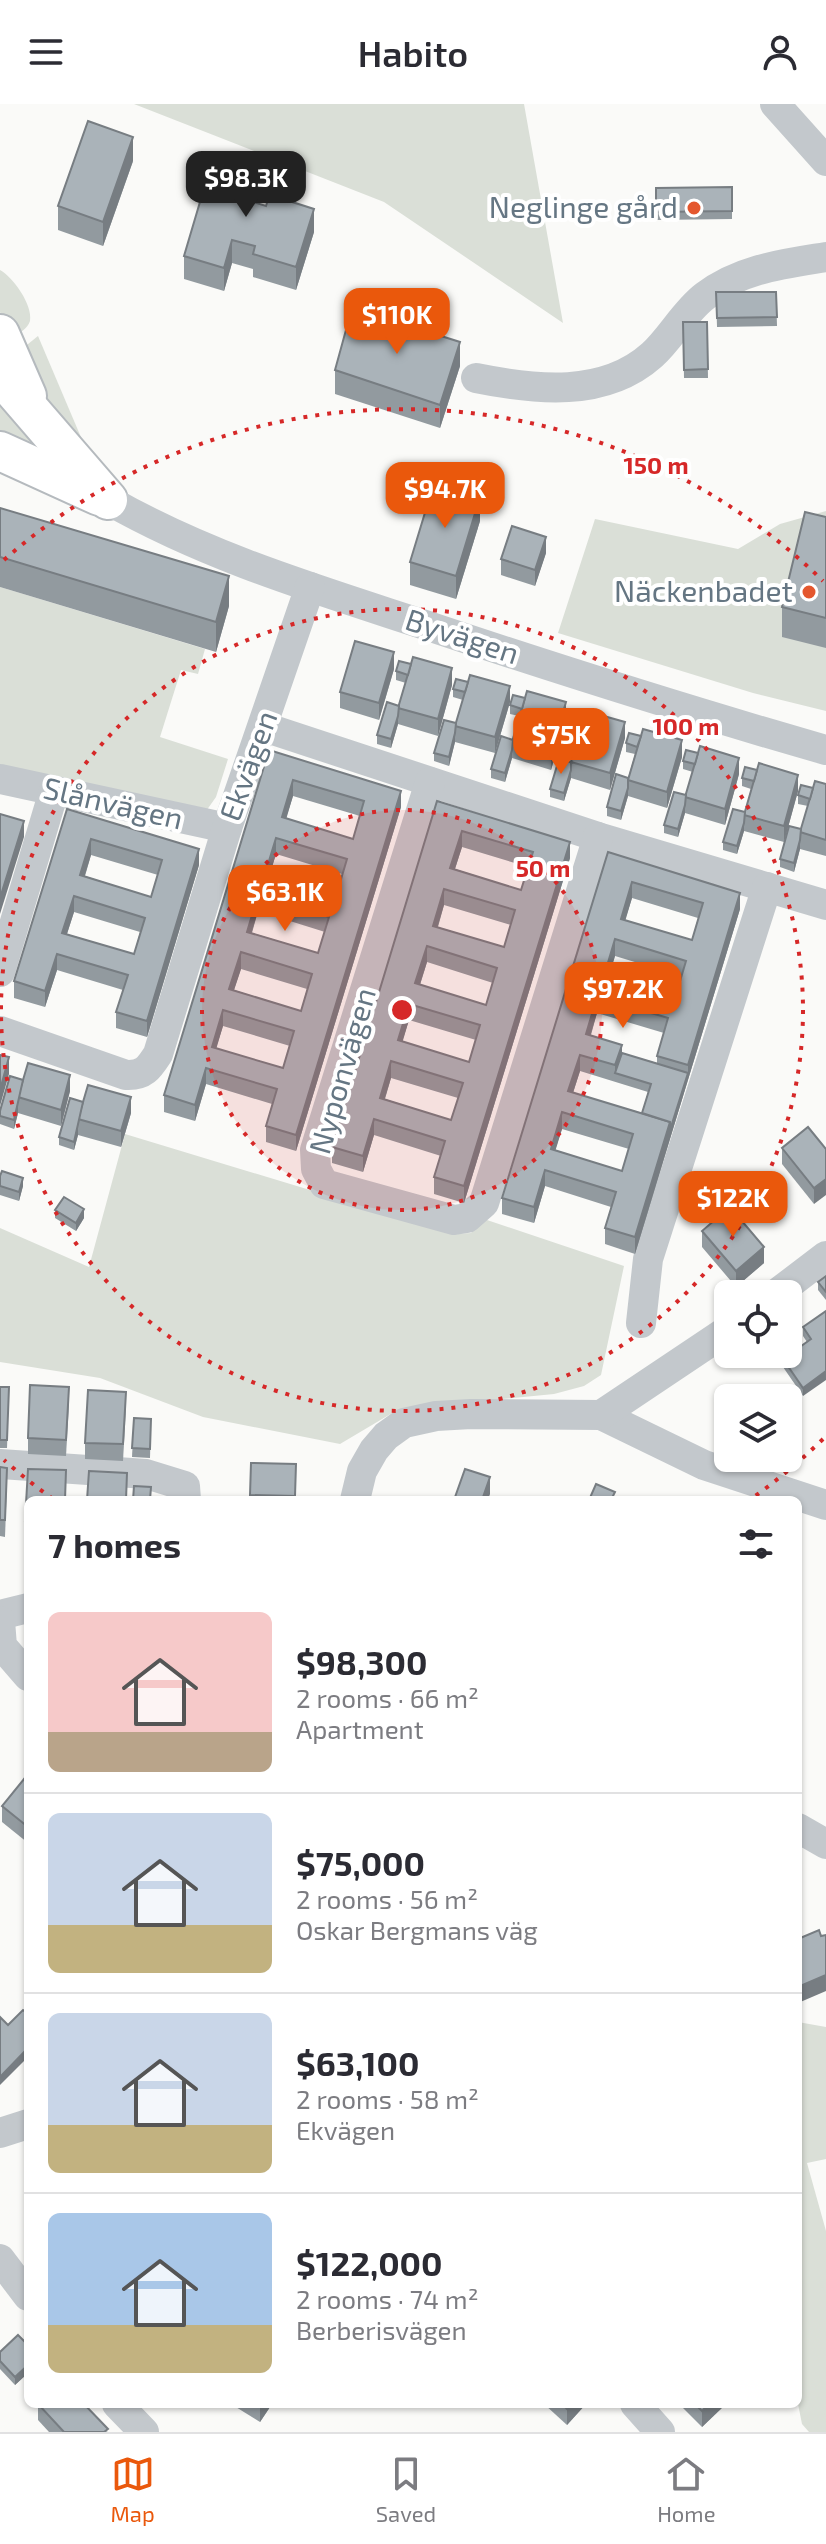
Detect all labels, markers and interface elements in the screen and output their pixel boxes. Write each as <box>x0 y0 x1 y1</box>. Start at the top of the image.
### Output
icon: menu <box>24 30 68 74</box>
icon: person <box>758 30 802 74</box>
text: Habito <box>358 31 468 74</box>
pin: $98.3K <box>181 151 311 219</box>
text: $98.3K <box>204 161 288 192</box>
place label: Neglinge gård <box>489 188 678 224</box>
marker: Neglinge gård <box>685 199 703 217</box>
pin: $110K <box>341 288 453 356</box>
text: $110K <box>362 298 432 329</box>
text: 150 m <box>623 450 689 479</box>
pin: $94.7K <box>380 462 510 530</box>
text: $94.7K <box>404 472 486 503</box>
place label: Näckenbadet <box>614 572 793 608</box>
marker: Näckenbadet <box>800 583 818 601</box>
street label: Byvägen <box>401 600 524 670</box>
street label: Ekvägen <box>211 705 284 825</box>
pin: $75K <box>514 708 608 776</box>
text: 100 m <box>653 711 719 740</box>
text: $75K <box>531 718 591 749</box>
street label: Slånvägen <box>40 769 187 836</box>
text: 50 m <box>516 853 570 882</box>
pin: $63.1K <box>220 865 350 933</box>
text: $63.1K <box>246 875 324 906</box>
pin: $97.2K <box>558 962 688 1030</box>
text: $97.2K <box>582 972 664 1003</box>
street label: Nyponvägen <box>300 983 382 1158</box>
centre of rings <box>388 996 416 1024</box>
pin: $122K <box>677 1171 789 1239</box>
text: $122K <box>696 1181 770 1212</box>
map controls <box>714 1280 802 1472</box>
button: locate <box>714 1280 802 1368</box>
button: layers <box>714 1384 802 1472</box>
icon: filters <box>734 1522 778 1566</box>
text: 7 homes <box>48 1524 181 1565</box>
text: $98,300 <box>296 1641 427 1682</box>
icon: home <box>112 1644 208 1740</box>
text: 2 rooms · 66 m² <box>296 1682 479 1713</box>
text: Apartment <box>296 1713 424 1744</box>
text: $75,000 <box>296 1842 425 1883</box>
icon: home <box>112 1845 208 1941</box>
text: 2 rooms · 56 m² <box>296 1883 478 1914</box>
text: Oskar Bergmans väg <box>296 1914 538 1945</box>
text: $63,100 <box>296 2042 419 2083</box>
icon: home <box>112 2045 208 2141</box>
text: 2 rooms · 58 m² <box>296 2083 479 2114</box>
text: Ekvägen <box>296 2114 395 2145</box>
text: $122,000 <box>296 2242 443 2283</box>
icon: home <box>112 2245 208 2341</box>
text: 2 rooms · 74 m² <box>296 2283 478 2314</box>
text: Berberisvägen <box>296 2314 467 2345</box>
tab: Map <box>111 2452 155 2526</box>
tab: Saved <box>376 2452 436 2526</box>
tab: Home <box>657 2452 715 2526</box>

